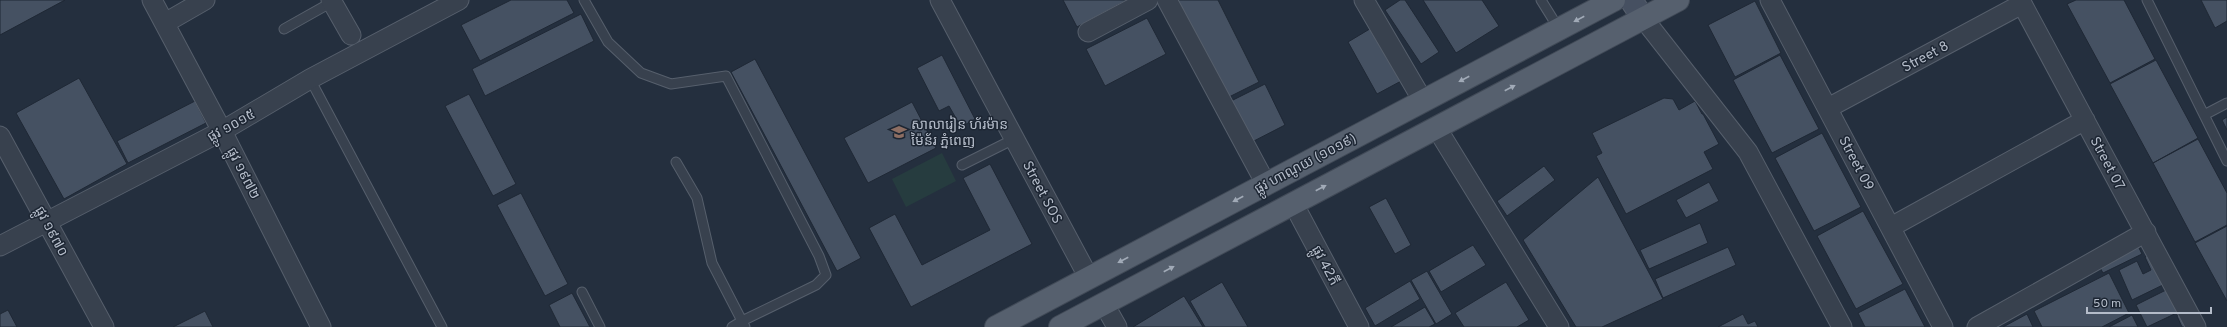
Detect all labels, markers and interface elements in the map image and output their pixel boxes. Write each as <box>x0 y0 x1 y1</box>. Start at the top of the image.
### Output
one-way arrow <box>1573 15 1585 22</box>
street label: Street 8 <box>1899 38 1952 77</box>
one-way arrow <box>1459 76 1470 83</box>
one-way arrow <box>1504 85 1516 92</box>
street label: ផ្លូវ ១០១៥ <box>205 106 260 148</box>
place label: សាលារៀន ហ័រម៉ាន ម៉ៃន័រ ភ្នំពេញ <box>911 115 1008 150</box>
school or university icon: សាលារៀន ហ័រម៉ាន ម៉ៃន័រ ភ្នំពេញ <box>890 123 908 141</box>
street label: ផ្លូវ ហាណូយ (១០១៩) <box>1252 130 1361 200</box>
street label: Street 09 <box>1834 134 1877 194</box>
street label: Street 07 <box>2086 134 2128 193</box>
street label: ផ្លូវ ១៩៧២ <box>220 145 263 203</box>
street label: Street SOS <box>1018 158 1065 227</box>
one-way arrow <box>1315 185 1327 192</box>
one-way arrow <box>1232 195 1244 202</box>
street label: ផ្លូវ ១៩៧០ <box>29 204 71 261</box>
street label: ផ្លូវ 42ភី <box>1305 242 1343 290</box>
one-way arrow <box>1117 257 1129 263</box>
one-way arrow <box>1163 266 1175 273</box>
scale bar <box>2087 289 2211 315</box>
text: 50 m <box>2093 296 2121 312</box>

